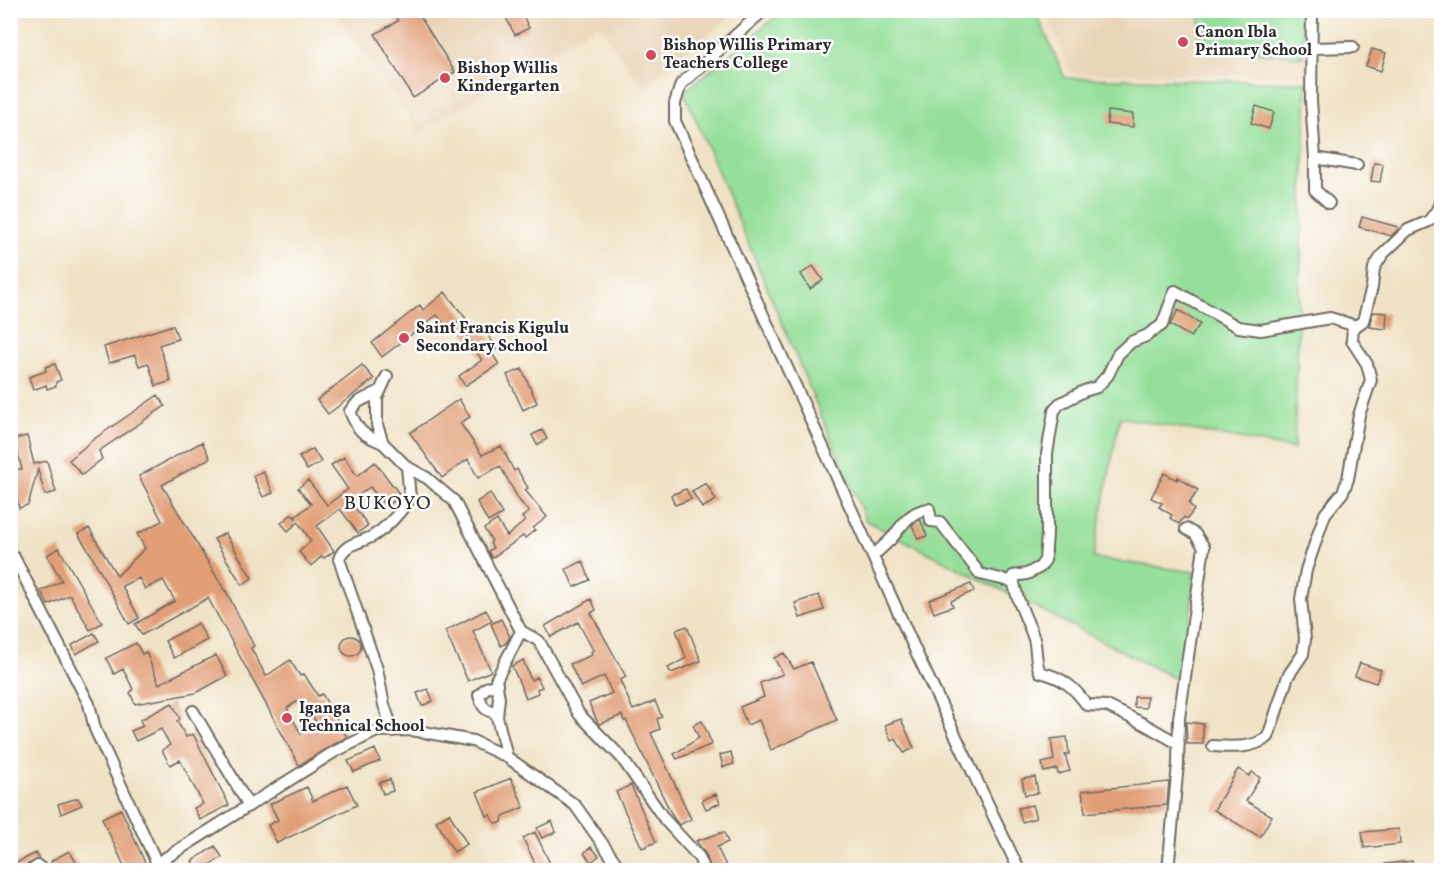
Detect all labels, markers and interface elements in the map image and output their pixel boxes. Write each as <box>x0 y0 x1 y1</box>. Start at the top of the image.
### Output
place label: Canon Ibla Primary School <box>1195 22 1313 62</box>
place label: Bishop Willis Primary Teachers College <box>663 35 831 75</box>
marker: Canon Ibla Primary School <box>1176 35 1190 49</box>
marker: Bishop Willis Primary Teachers College <box>644 48 658 62</box>
place label: Bishop Willis Kindergarten <box>457 58 560 98</box>
marker: Bishop Willis Kindergarten <box>438 71 452 85</box>
place label: Saint Francis Kigulu Secondary School <box>416 318 569 358</box>
marker: Saint Francis Kigulu Secondary School <box>397 331 411 345</box>
district label: BUKOYO <box>344 490 432 518</box>
place label: Iganga Technical School <box>299 698 425 738</box>
marker: Iganga Technical School <box>280 711 294 725</box>

